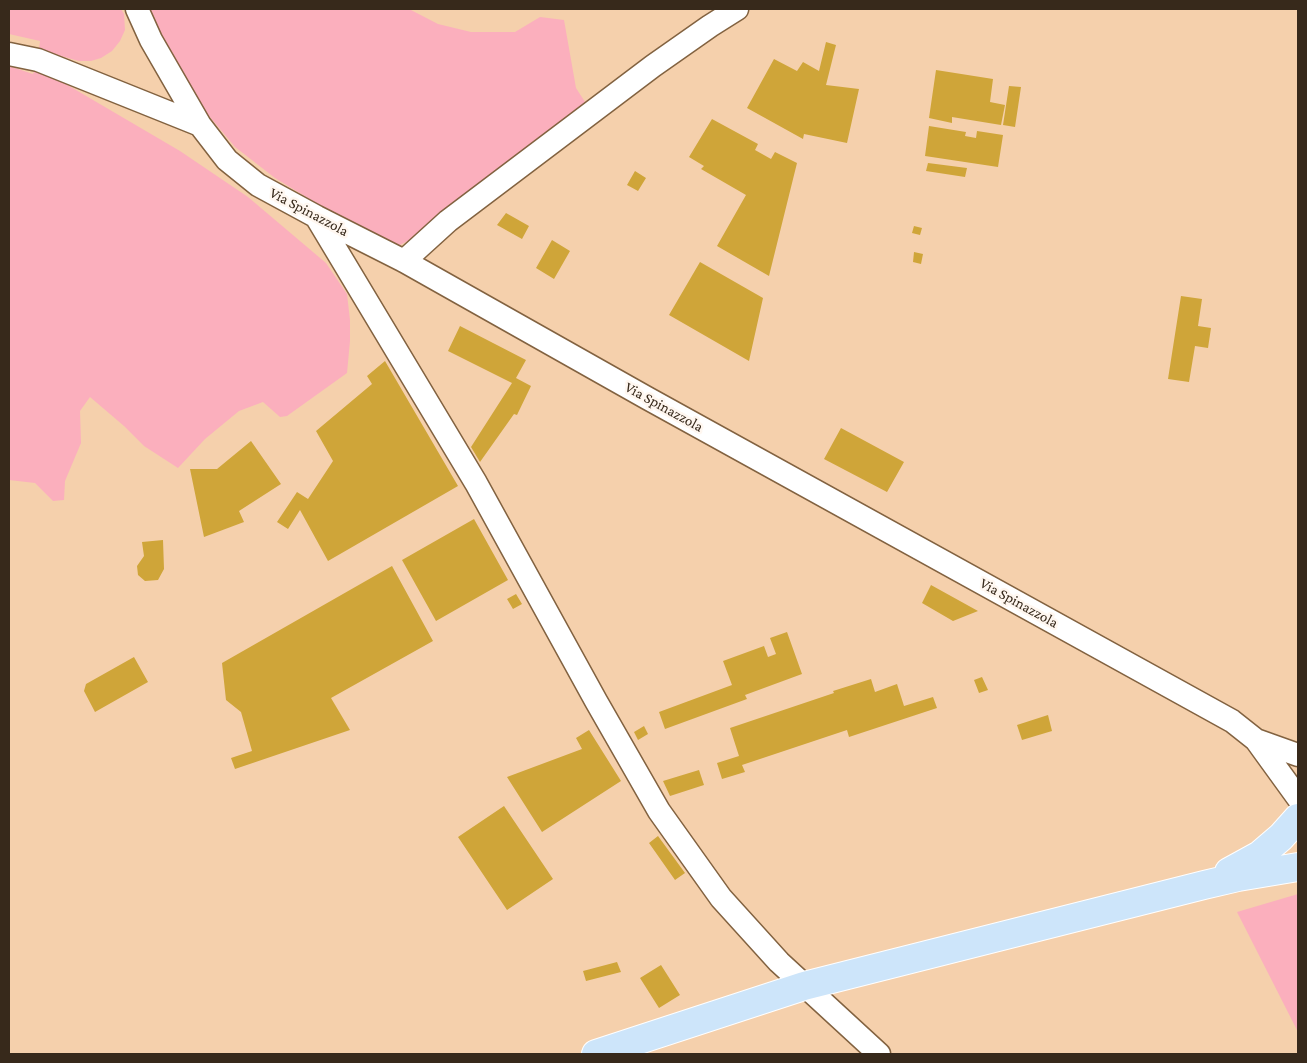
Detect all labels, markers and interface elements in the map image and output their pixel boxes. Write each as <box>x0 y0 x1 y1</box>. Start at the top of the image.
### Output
street label: Via Spinazzola <box>266 184 352 240</box>
street label: Via Spinazzola <box>622 378 706 436</box>
street label: Via Spinazzola <box>977 574 1061 632</box>

